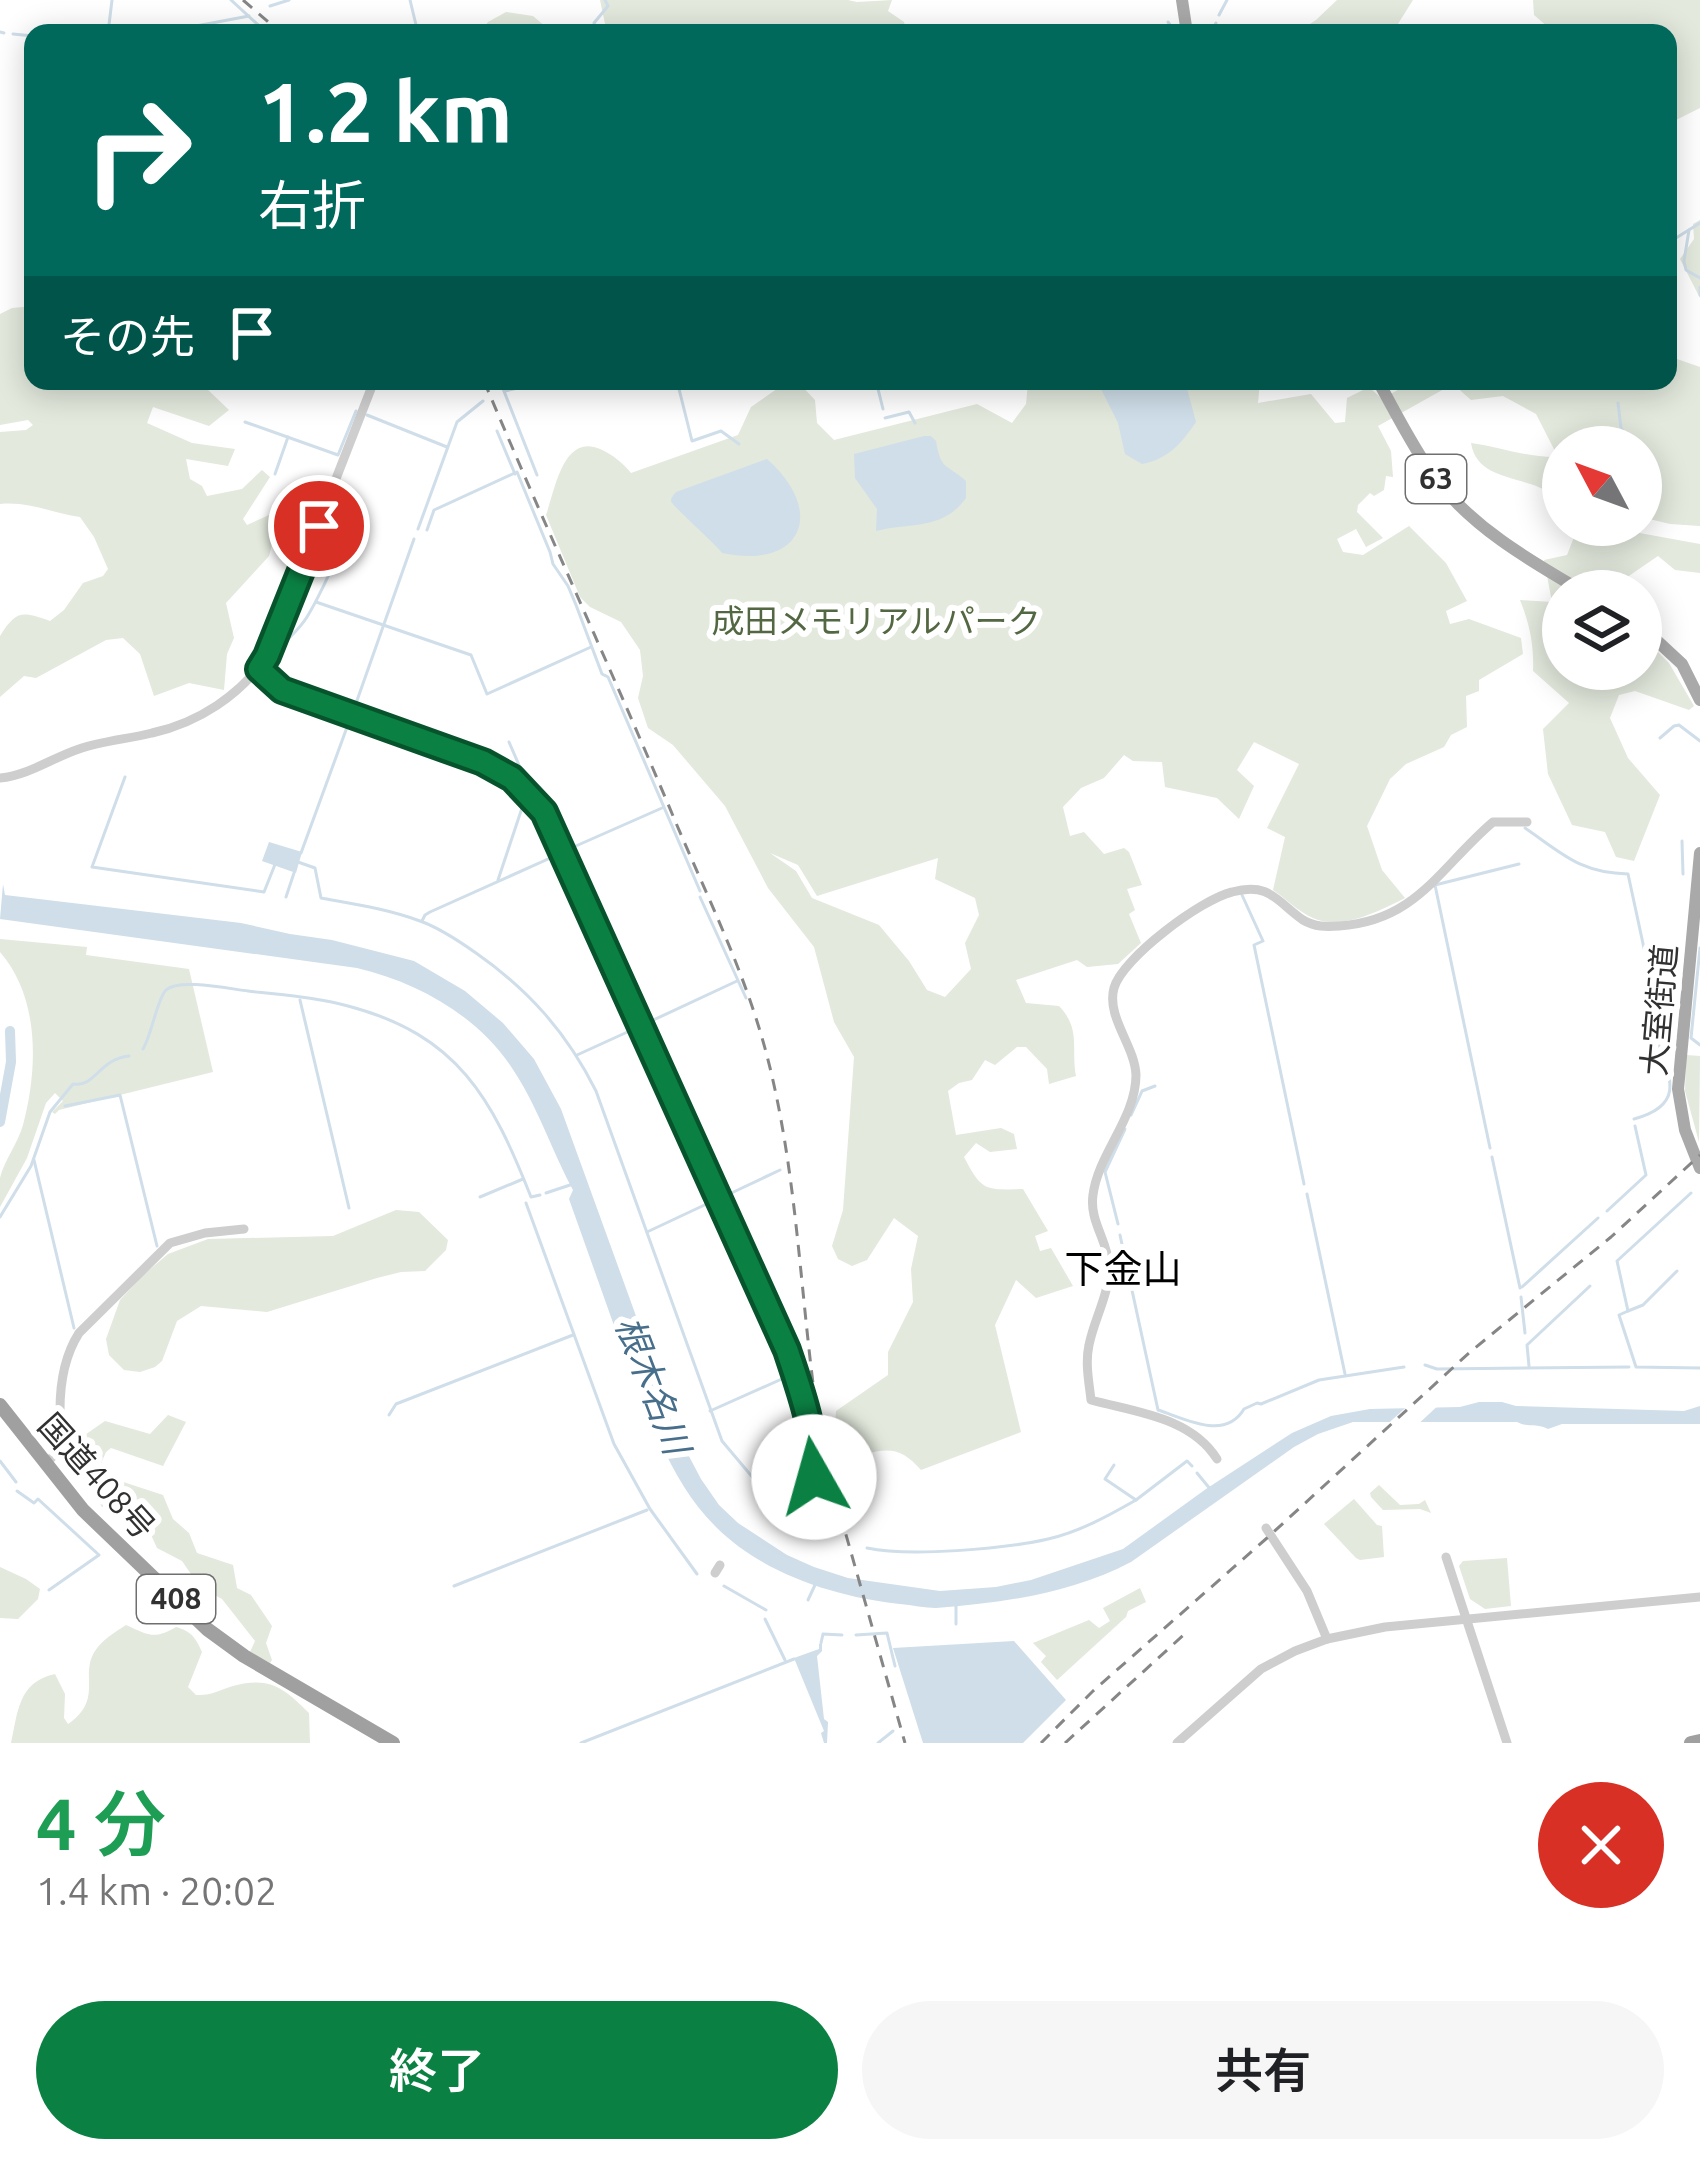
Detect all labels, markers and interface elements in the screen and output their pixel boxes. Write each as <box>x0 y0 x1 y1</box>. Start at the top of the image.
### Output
text: 1.2 km <box>258 64 513 158</box>
icon: right <box>60 72 216 228</box>
text: 右折 <box>258 175 366 235</box>
icon: arrive <box>219 300 285 366</box>
text: その先 <box>60 311 195 362</box>
north arrow <box>1542 426 1662 546</box>
map controls <box>1542 426 1662 690</box>
road number: 63 <box>1406 455 1466 503</box>
pin <box>268 475 370 577</box>
icon: arrive <box>286 493 352 559</box>
button: layers <box>1542 570 1662 690</box>
park label: 成田メモリアルパーク <box>711 602 1041 639</box>
street label: 大室街道 <box>1634 943 1683 1077</box>
district label: 下金山 <box>1064 1247 1182 1290</box>
water label: 根木名川 <box>609 1310 700 1463</box>
street label: 国道408号 <box>32 1406 163 1546</box>
position arrow <box>751 1414 877 1540</box>
road number: 408 <box>137 1575 215 1623</box>
button: close <box>1538 1782 1664 1908</box>
text: 4 分 <box>36 1783 166 1864</box>
text: 1.4 km · 20:02 <box>36 1869 277 1912</box>
button: 終了 <box>36 2001 838 2139</box>
button: 共有 <box>862 2001 1664 2139</box>

